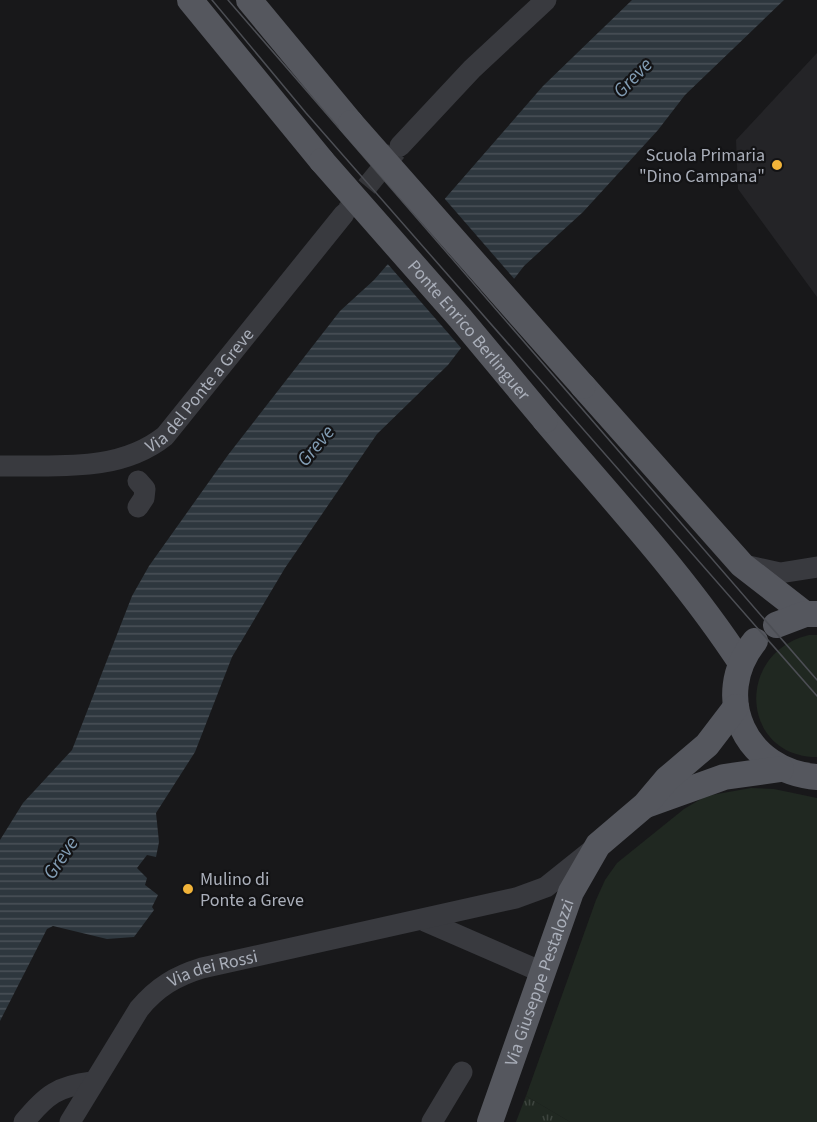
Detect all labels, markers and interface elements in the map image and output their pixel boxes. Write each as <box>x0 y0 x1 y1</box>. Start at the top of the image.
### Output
water label: Greve <box>607 52 659 104</box>
place label: Scuola Primaria "Dino Campana" <box>639 143 765 189</box>
marker: Scuola Primaria "Dino Campana" <box>770 158 784 172</box>
street label: Ponte Enrico Berlinguer <box>402 254 537 406</box>
street label: Via del Ponte a Greve <box>140 323 260 459</box>
water label: Greve <box>290 419 342 473</box>
water label: Greve <box>36 831 86 885</box>
place label: Mulino di Ponte a Greve <box>200 867 304 913</box>
marker: Mulino di Ponte a Greve <box>181 882 195 896</box>
street label: Via Giuseppe Pestalozzi <box>498 896 580 1069</box>
street label: Via dei Rossi <box>163 943 260 993</box>

